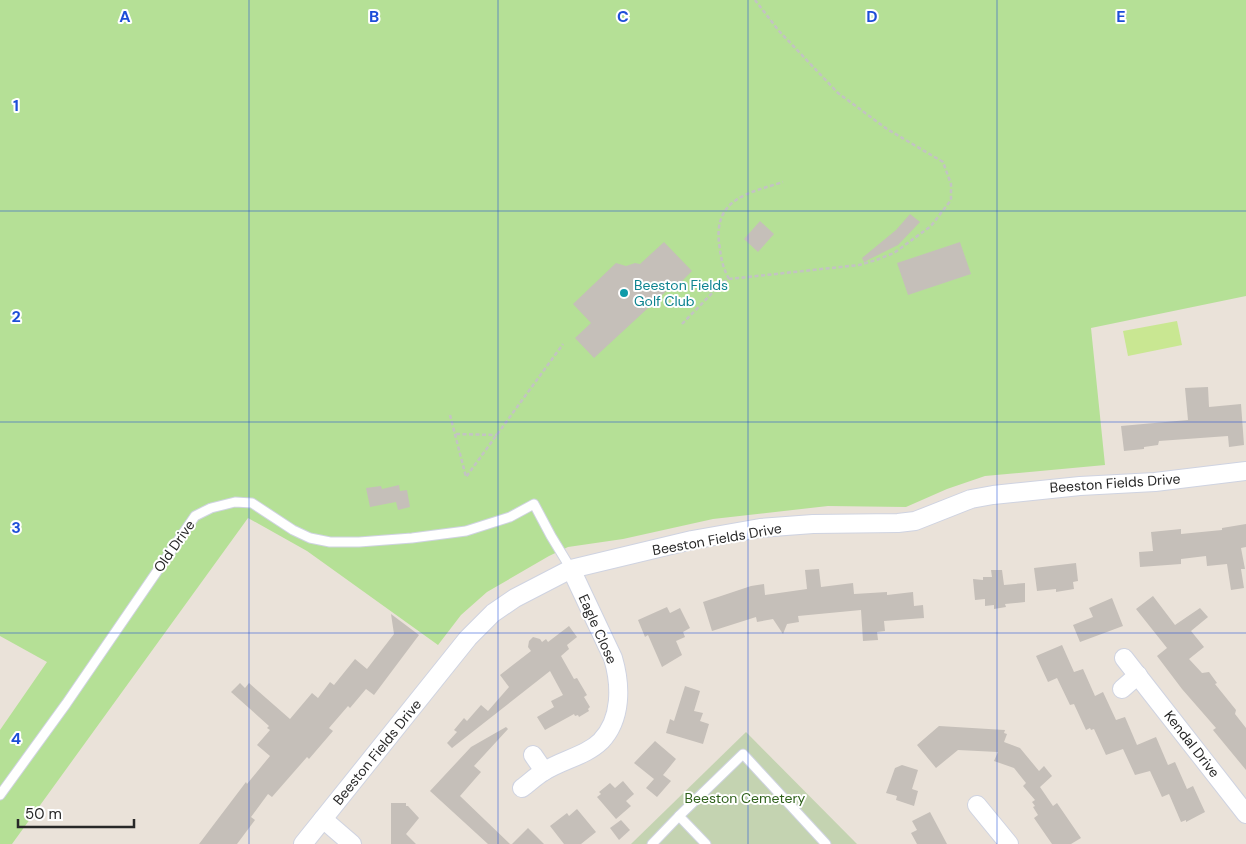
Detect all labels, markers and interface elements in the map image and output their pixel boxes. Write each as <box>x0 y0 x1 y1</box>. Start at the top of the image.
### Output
text: A <box>119 6 131 27</box>
text: B <box>369 6 379 27</box>
text: C <box>617 6 629 27</box>
text: D <box>866 6 878 27</box>
text: E <box>1116 6 1126 27</box>
text: 1 <box>13 95 19 116</box>
place label: Beeston Fields Golf Club <box>634 276 728 310</box>
marker: Beeston Fields Golf Club <box>618 287 630 299</box>
text: 2 <box>11 306 21 327</box>
street label: Beeston Fields Drive <box>1049 469 1181 497</box>
street label: Old Drive <box>150 516 198 576</box>
text: 3 <box>11 517 21 538</box>
street label: Beeston Fields Drive <box>651 519 783 559</box>
street label: Eagle Close <box>575 591 621 667</box>
street label: Beeston Fields Drive <box>329 695 425 809</box>
street label: Kendal Drive <box>1160 707 1224 781</box>
text: 4 <box>11 728 21 749</box>
park label: Beeston Cemetery <box>685 789 806 807</box>
scale bar <box>18 796 134 828</box>
text: 50 m <box>25 804 62 824</box>

